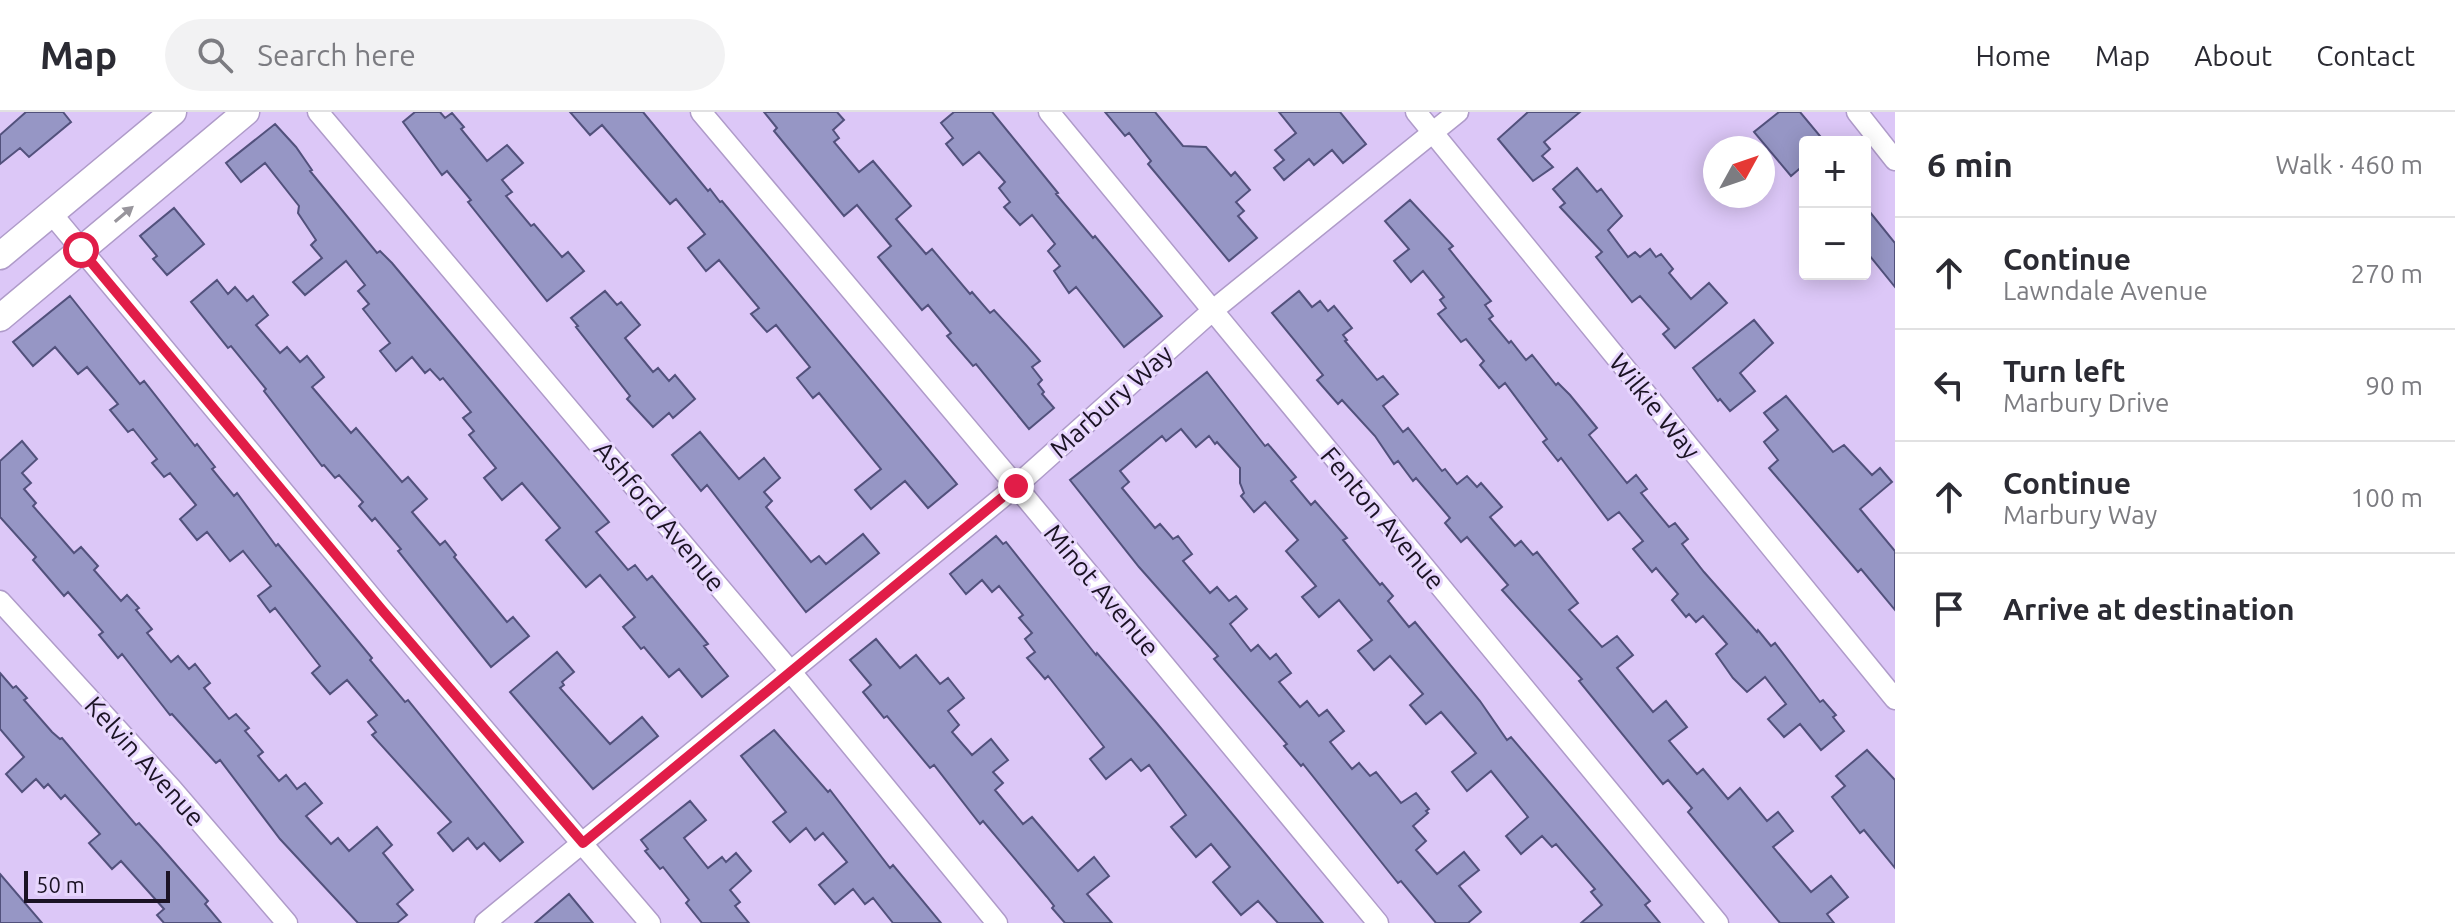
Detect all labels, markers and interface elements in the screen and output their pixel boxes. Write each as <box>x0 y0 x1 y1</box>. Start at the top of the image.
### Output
search box <box>165 19 725 91</box>
icon: search <box>193 33 237 77</box>
text: Map <box>40 34 117 76</box>
text: Search here <box>257 38 416 72</box>
text: Home <box>1976 40 2051 71</box>
text: Map <box>2095 40 2150 71</box>
text: About <box>2194 40 2272 71</box>
text: Contact <box>2316 40 2415 71</box>
north arrow <box>1703 136 1775 208</box>
map controls <box>1799 136 1871 280</box>
button: + <box>1799 136 1871 208</box>
text: 6 min <box>1927 145 2013 183</box>
text: Walk · 460 m <box>2275 150 2423 179</box>
one-way arrow <box>114 206 134 223</box>
button: − <box>1799 208 1871 280</box>
route start <box>63 232 99 268</box>
text: Continue <box>2003 242 2131 276</box>
icon: ahead <box>1927 251 1971 295</box>
text: 270 m <box>2351 259 2423 288</box>
text: Lawndale Avenue <box>2003 276 2208 305</box>
street label: Marbury Way <box>1044 339 1178 463</box>
street label: Wilkie Way <box>1604 348 1706 464</box>
text: Turn left <box>2003 354 2125 388</box>
icon: left <box>1927 363 1971 407</box>
text: 90 m <box>2365 371 2423 400</box>
text: Marbury Drive <box>2003 388 2169 417</box>
street label: Ashford Avenue <box>589 435 731 597</box>
street label: Fenton Avenue <box>1315 441 1451 595</box>
text: Continue <box>2003 466 2131 500</box>
route end <box>998 468 1034 504</box>
icon: ahead <box>1927 475 1971 519</box>
text: 100 m <box>2351 483 2423 512</box>
text: Marbury Way <box>2003 500 2157 529</box>
street label: Minot Avenue <box>1039 518 1165 662</box>
icon: arrive <box>1927 587 1971 631</box>
text: Arrive at destination <box>2003 592 2295 626</box>
street label: Kelvin Avenue <box>79 690 211 832</box>
scale bar <box>24 867 170 903</box>
text: 50 m <box>36 872 85 897</box>

